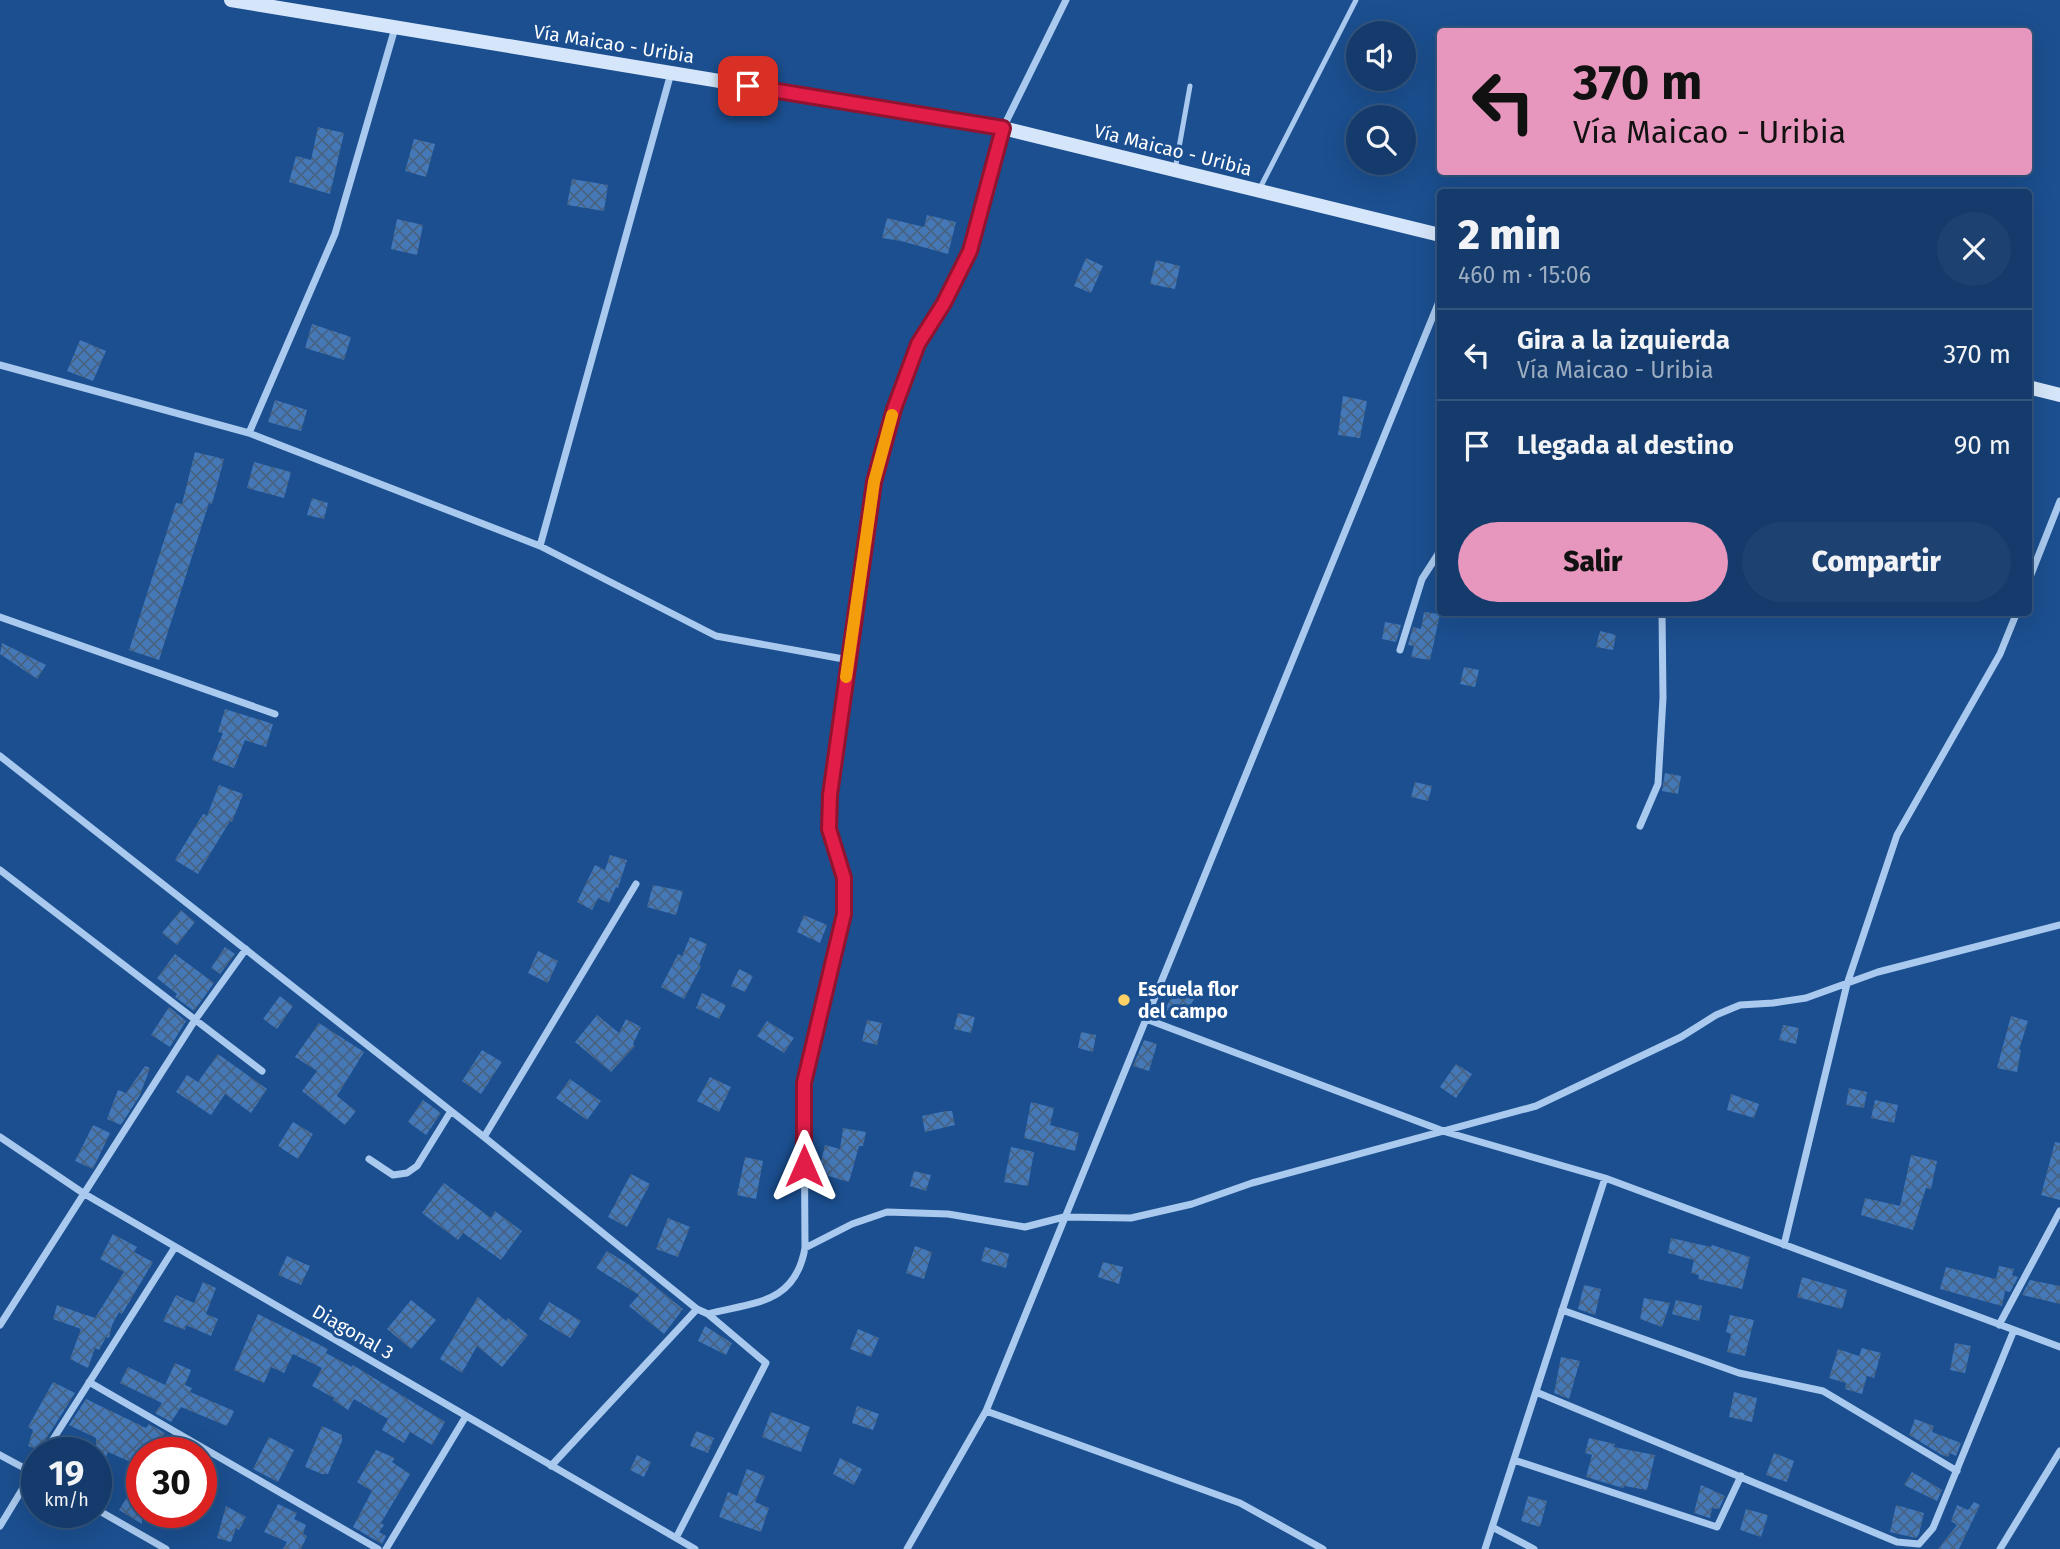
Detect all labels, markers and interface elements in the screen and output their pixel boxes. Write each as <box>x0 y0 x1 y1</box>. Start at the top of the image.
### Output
street label: Vía Maicao - Uribia <box>532 20 696 68</box>
map controls <box>1346 21 1416 175</box>
button: sound <box>1346 21 1416 91</box>
text: 370 m <box>1573 53 1702 112</box>
pin <box>718 56 778 116</box>
icon: left <box>1458 56 1549 147</box>
icon: arrive <box>729 67 767 105</box>
button: search <box>1346 105 1416 175</box>
text: Vía Maicao - Uribia <box>1573 113 1846 151</box>
street label: Vía Maicao - Uribia <box>1091 119 1255 181</box>
text: 2 min <box>1458 210 1561 260</box>
button: close <box>1937 212 2011 286</box>
text: 460 m · 15:06 <box>1458 261 1591 289</box>
text: Gira a la izquierda <box>1517 325 1730 356</box>
icon: left <box>1458 336 1496 374</box>
text: 370 m <box>1943 339 2011 370</box>
text: Vía Maicao - Uribia <box>1517 356 1713 384</box>
icon: arrive <box>1458 427 1496 465</box>
text: Llegada al destino <box>1517 430 1734 461</box>
text: 90 m <box>1954 430 2011 461</box>
button: Salir <box>1458 522 1728 602</box>
button: Compartir <box>1742 522 2011 602</box>
place label: Escuela flor del campo <box>1138 978 1239 1023</box>
marker: Escuela flor del campo <box>1116 992 1132 1008</box>
position arrow <box>767 1129 841 1203</box>
street label: Diagonal 3 <box>308 1300 398 1364</box>
speed limit sign: 30 <box>126 1437 217 1528</box>
text: 19 <box>49 1452 84 1494</box>
text: km/h <box>44 1489 89 1511</box>

